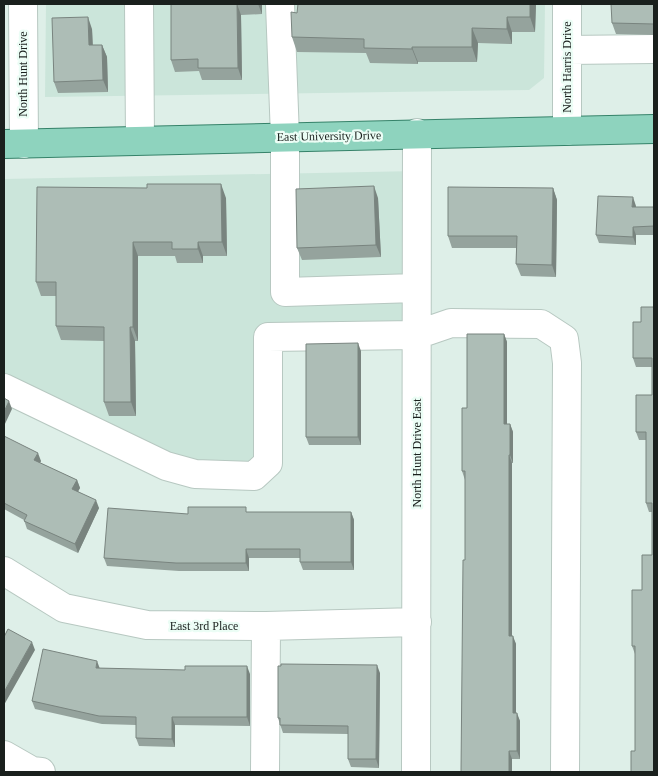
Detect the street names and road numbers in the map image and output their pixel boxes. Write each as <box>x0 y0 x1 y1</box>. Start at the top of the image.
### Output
street label: North Harris Drive <box>560 21 574 113</box>
street label: North Hunt Drive <box>16 31 30 117</box>
street label: East University Drive <box>277 128 381 144</box>
street label: North Hunt Drive East <box>410 398 424 507</box>
street label: East 3rd Place <box>170 619 238 633</box>

